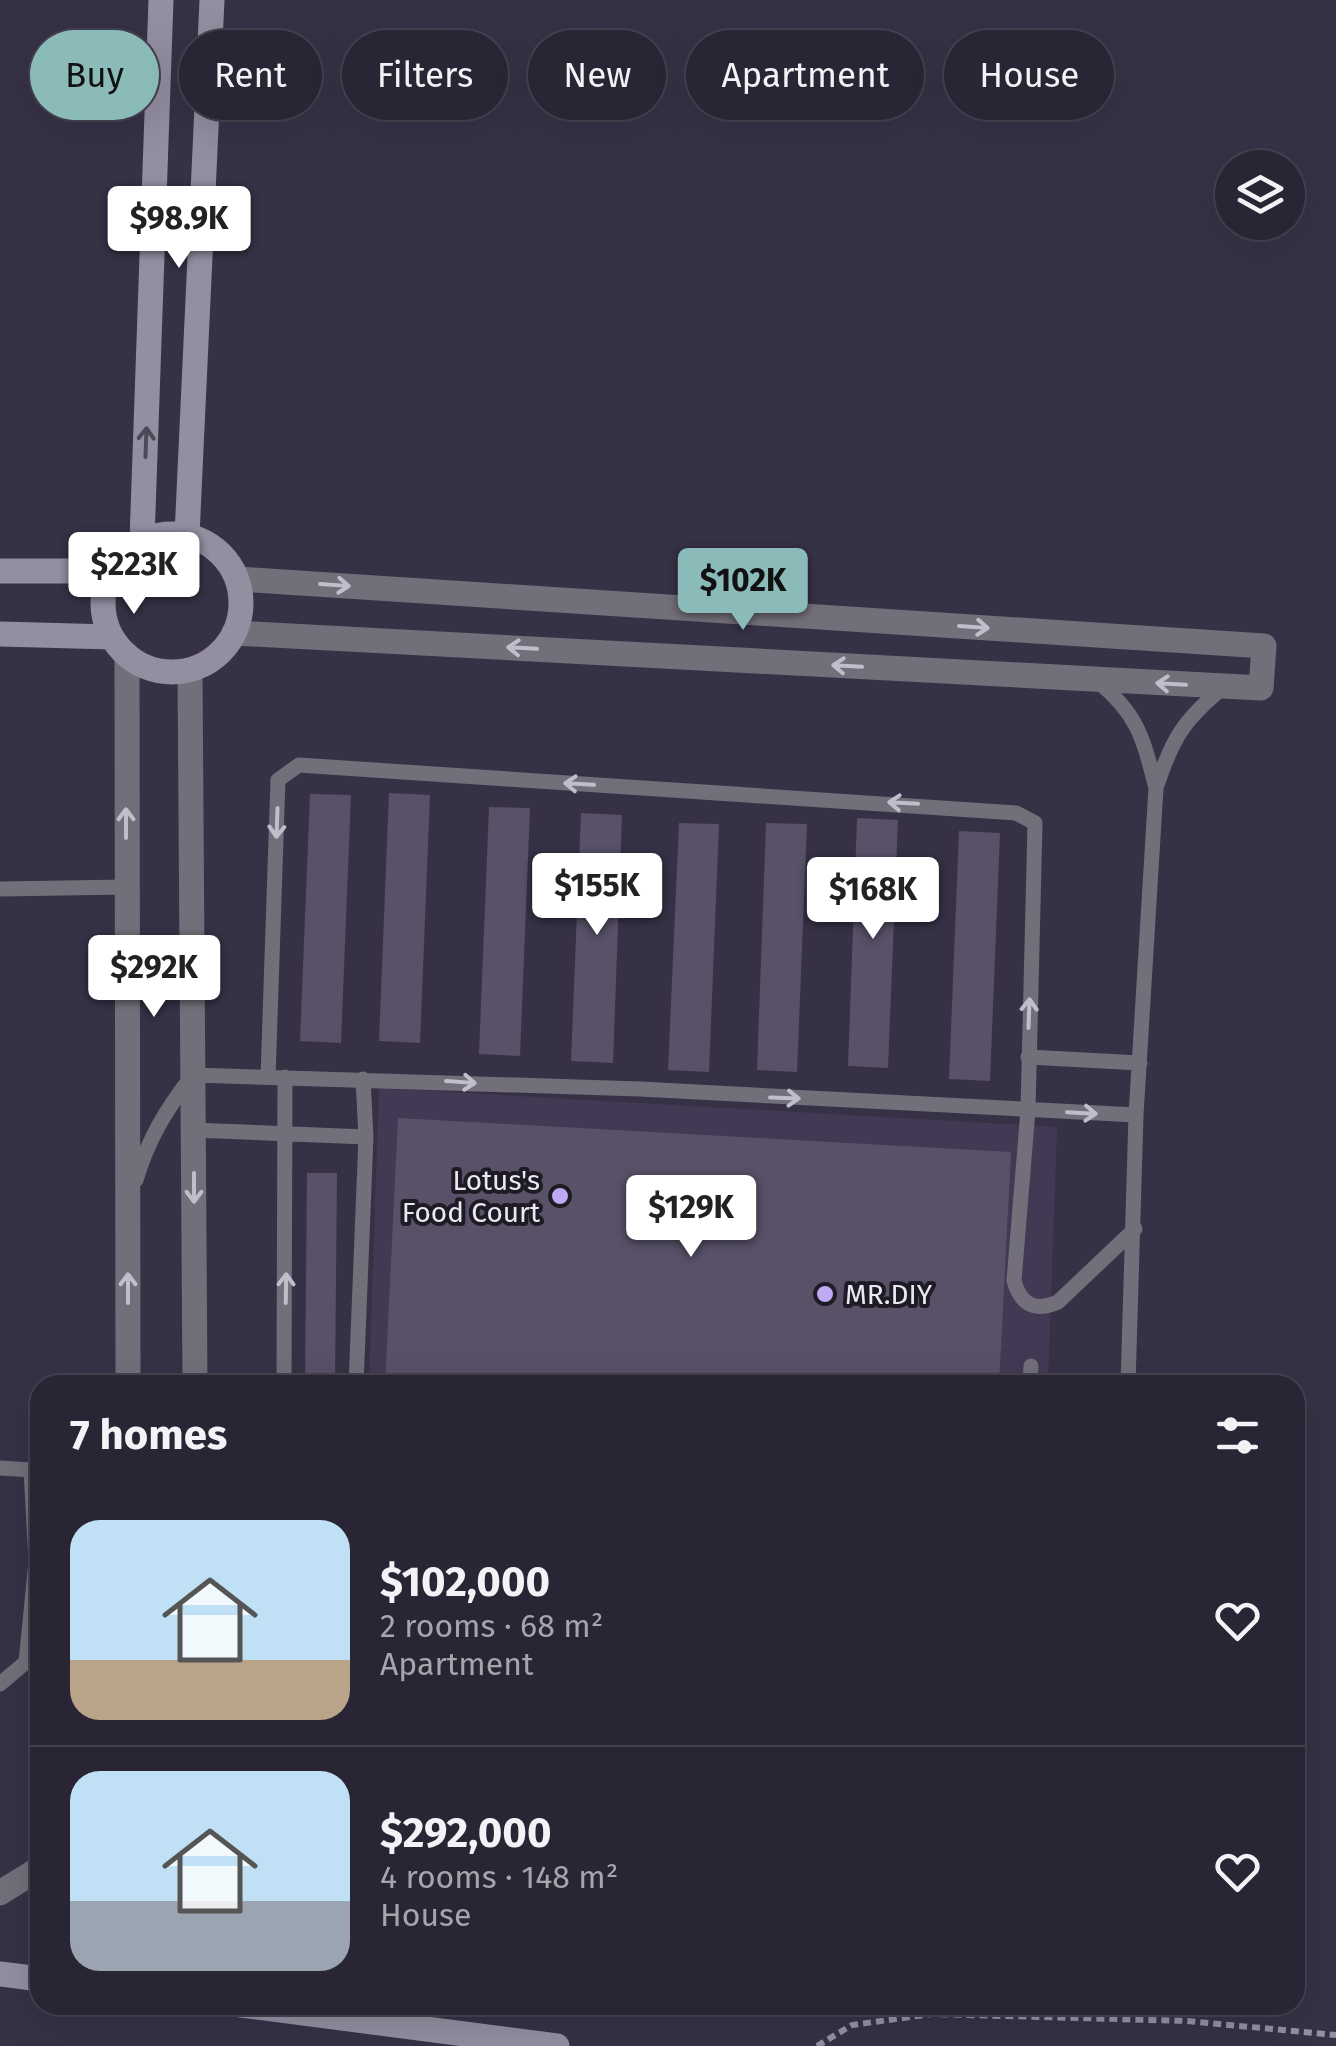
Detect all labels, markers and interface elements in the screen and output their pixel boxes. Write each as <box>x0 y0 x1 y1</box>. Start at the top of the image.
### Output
chip: Buy <box>30 30 159 120</box>
chip: Rent <box>179 30 322 120</box>
chip: Filters <box>342 30 508 120</box>
chip: New <box>528 30 666 120</box>
chip: Apartment <box>686 30 924 120</box>
chip: House <box>944 30 1114 120</box>
map controls <box>1215 150 1305 240</box>
button: layers <box>1215 150 1305 240</box>
pin: $98.9K <box>98 186 260 271</box>
text: $98.9K <box>130 199 228 237</box>
one-way arrow <box>136 427 155 459</box>
pin: $223K <box>64 532 204 617</box>
text: $223K <box>90 545 178 583</box>
pin: $102K <box>673 548 813 633</box>
text: $102K <box>700 561 786 599</box>
one-way arrow <box>318 576 350 595</box>
one-way arrow <box>957 618 989 637</box>
one-way arrow <box>506 638 539 657</box>
one-way arrow <box>831 656 863 675</box>
one-way arrow <box>1156 674 1188 693</box>
one-way arrow <box>563 774 595 793</box>
one-way arrow <box>888 793 920 812</box>
one-way arrow <box>116 807 136 840</box>
one-way arrow <box>267 807 286 839</box>
pin: $155K <box>527 853 667 938</box>
pin: $168K <box>803 857 943 942</box>
text: $155K <box>554 866 640 904</box>
text: $168K <box>829 870 917 908</box>
pin: $292K <box>84 935 224 1020</box>
text: $292K <box>110 948 198 986</box>
one-way arrow <box>1020 997 1039 1029</box>
one-way arrow <box>444 1073 476 1092</box>
one-way arrow <box>768 1088 801 1107</box>
one-way arrow <box>1066 1104 1098 1123</box>
place label: Lotus's Food Court <box>402 1164 541 1229</box>
one-way arrow <box>184 1170 204 1203</box>
pin: $129K <box>621 1175 761 1260</box>
marker: Lotus's Food Court <box>549 1185 571 1207</box>
text: $129K <box>648 1188 734 1226</box>
one-way arrow <box>118 1272 138 1304</box>
one-way arrow <box>276 1272 295 1304</box>
place label: MR.DIY <box>845 1278 933 1311</box>
marker: MR.DIY <box>814 1283 836 1305</box>
icon: filters <box>1210 1408 1265 1463</box>
text: 7 homes <box>70 1410 227 1460</box>
text: $102,000 <box>380 1557 550 1607</box>
icon: home <box>150 1560 270 1680</box>
icon: heart <box>1210 1593 1265 1648</box>
text: 2 rooms · 68 m² <box>380 1607 603 1645</box>
text: Apartment <box>380 1645 534 1683</box>
text: $292,000 <box>380 1808 552 1858</box>
icon: home <box>150 1811 270 1931</box>
icon: heart <box>1210 1844 1265 1899</box>
text: 4 rooms · 148 m² <box>380 1858 618 1896</box>
text: House <box>380 1896 471 1934</box>

